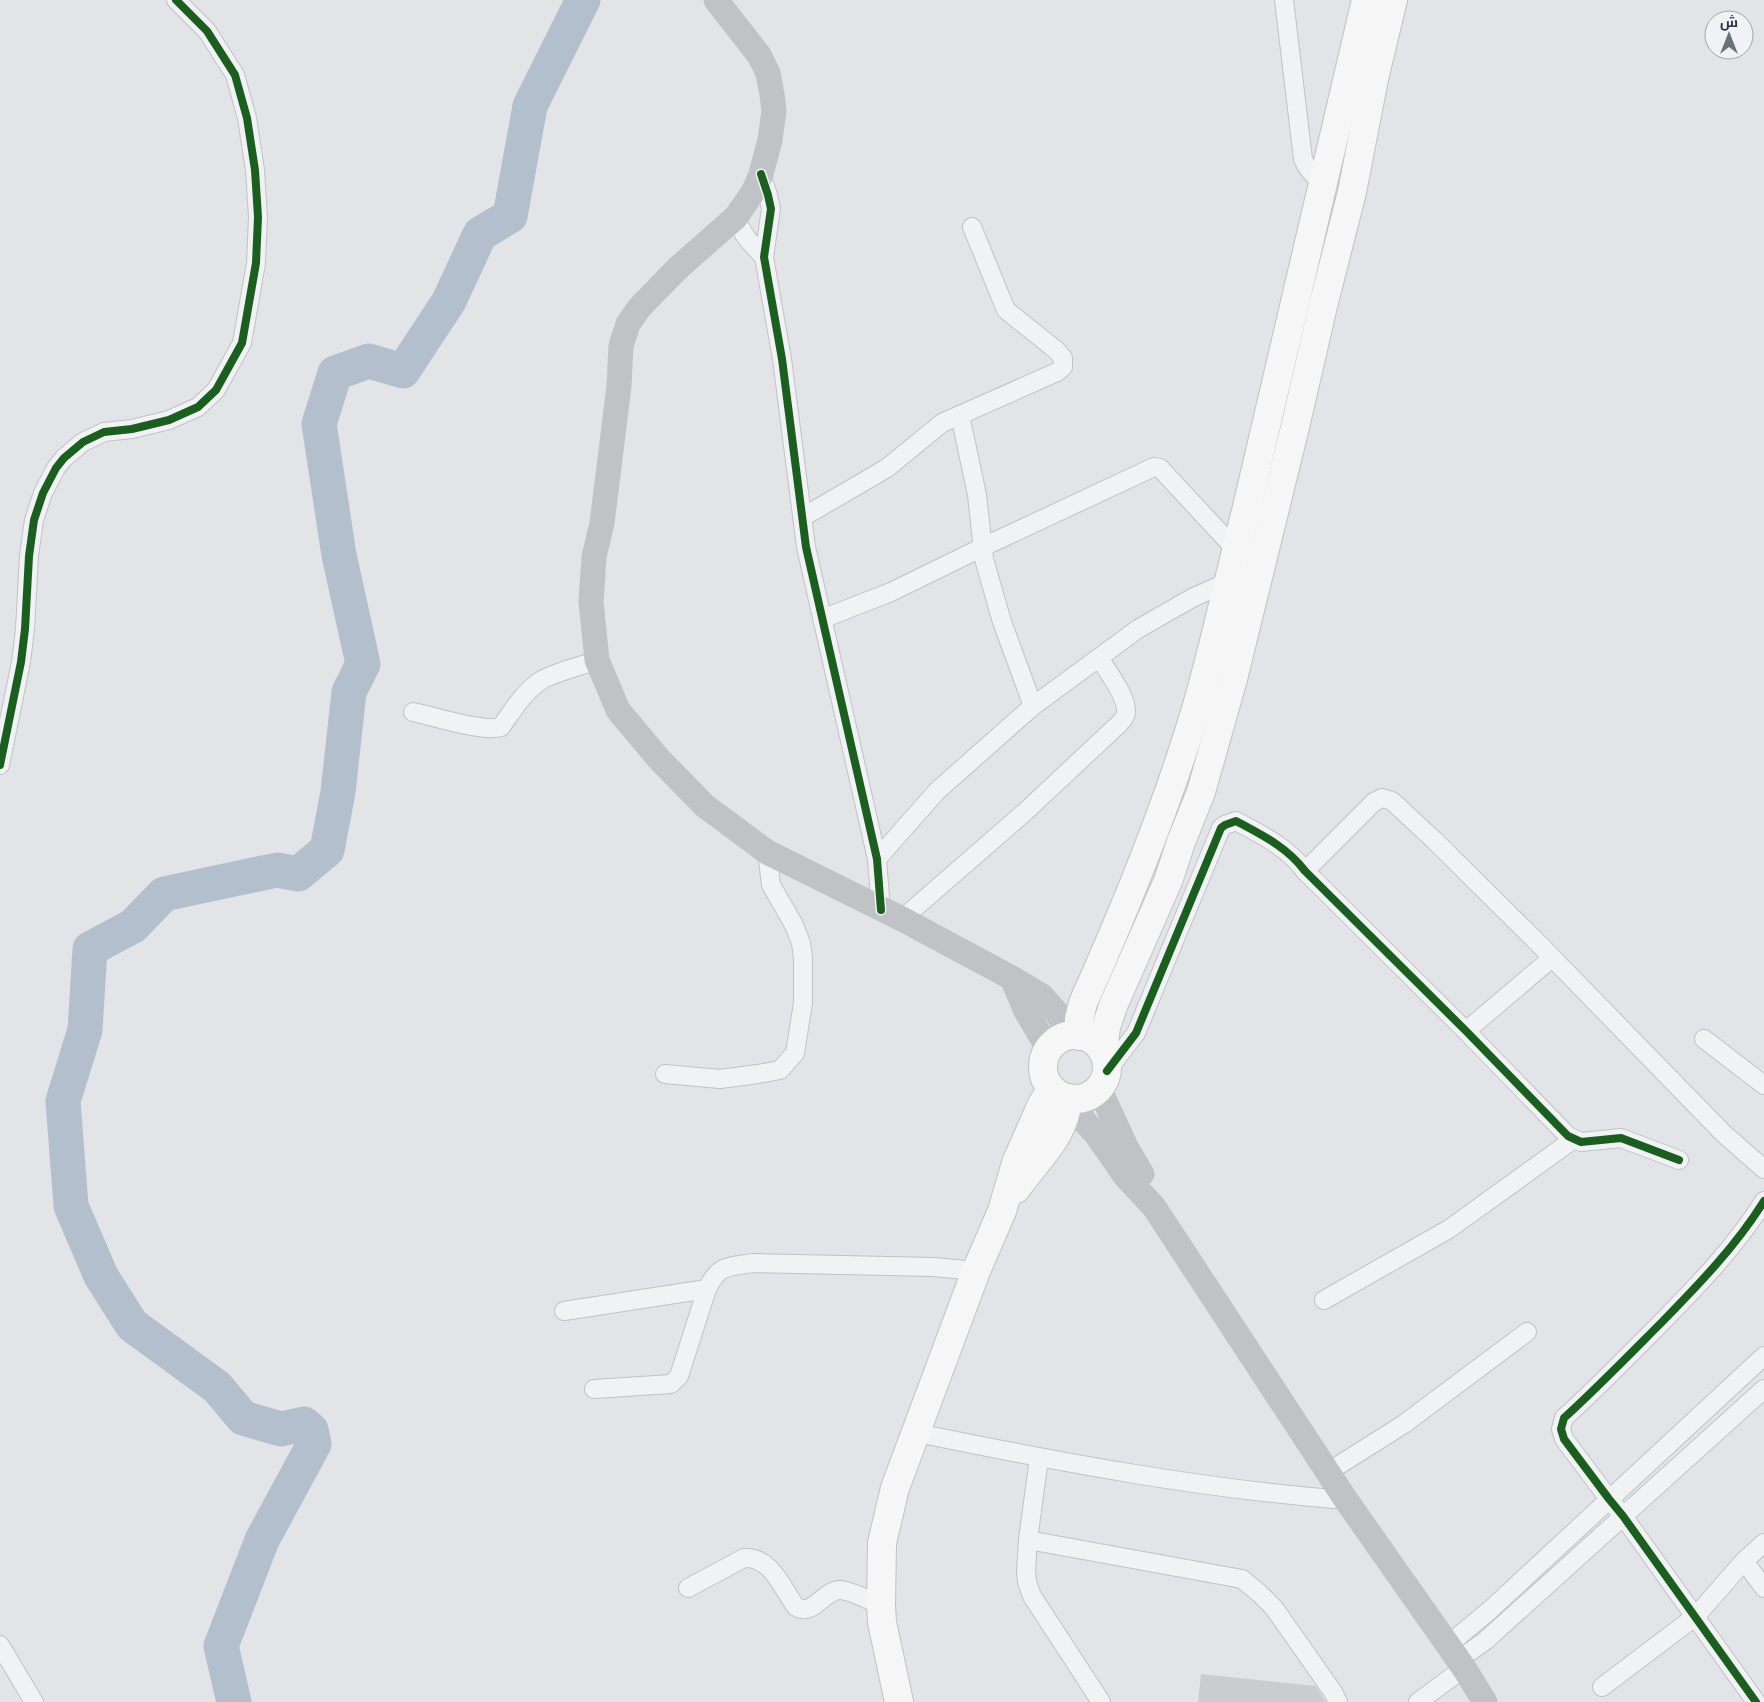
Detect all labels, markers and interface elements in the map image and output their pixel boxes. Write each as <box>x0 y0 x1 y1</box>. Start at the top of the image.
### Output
north arrow <box>1704 10 1754 60</box>
text: ش <box>1720 14 1738 31</box>

